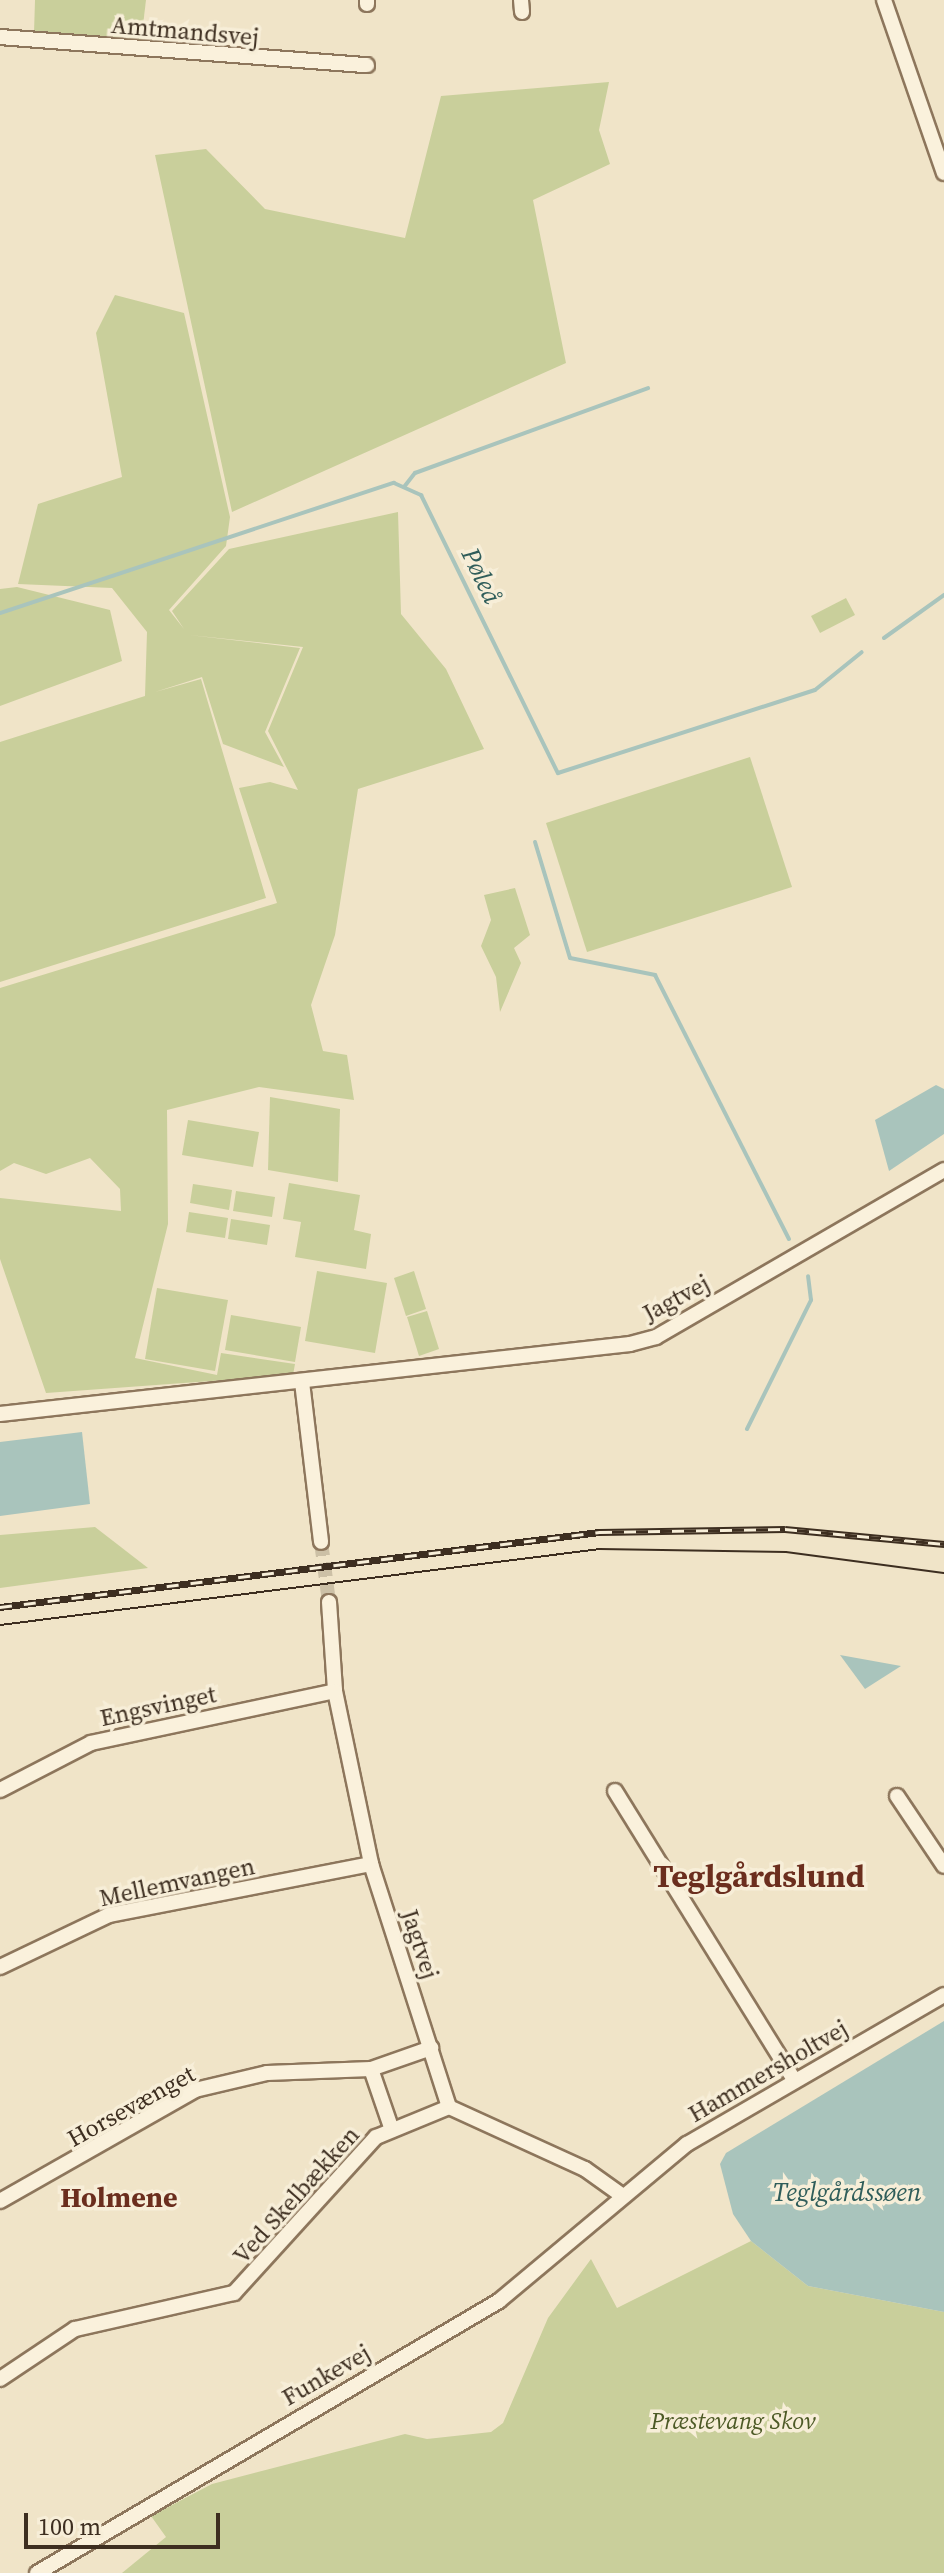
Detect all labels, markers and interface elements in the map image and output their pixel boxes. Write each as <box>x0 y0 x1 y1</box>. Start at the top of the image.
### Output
street label: Amtmandsvej <box>110 10 260 52</box>
water label: Pøleå <box>454 543 508 609</box>
street label: Jagtvej <box>638 1269 714 1327</box>
street label: Engsvinget <box>97 1680 219 1732</box>
street label: Mellemvangen <box>97 1851 257 1913</box>
district label: Teglgårdslund <box>653 1857 865 1895</box>
street label: Jagtvej <box>395 1906 445 1982</box>
street label: Hammersholtvej <box>683 2014 853 2128</box>
street label: Horsevænget <box>62 2059 200 2153</box>
street label: Ved Skelbækken <box>227 2120 365 2270</box>
water label: Teglgårdssøen <box>773 2177 921 2209</box>
district label: Holmene <box>60 2180 178 2214</box>
street label: Funkevej <box>277 2338 375 2412</box>
park label: Præstevang Skov <box>651 2407 815 2435</box>
scale bar <box>28 2497 224 2547</box>
text: 100 m <box>38 2510 101 2543</box>

